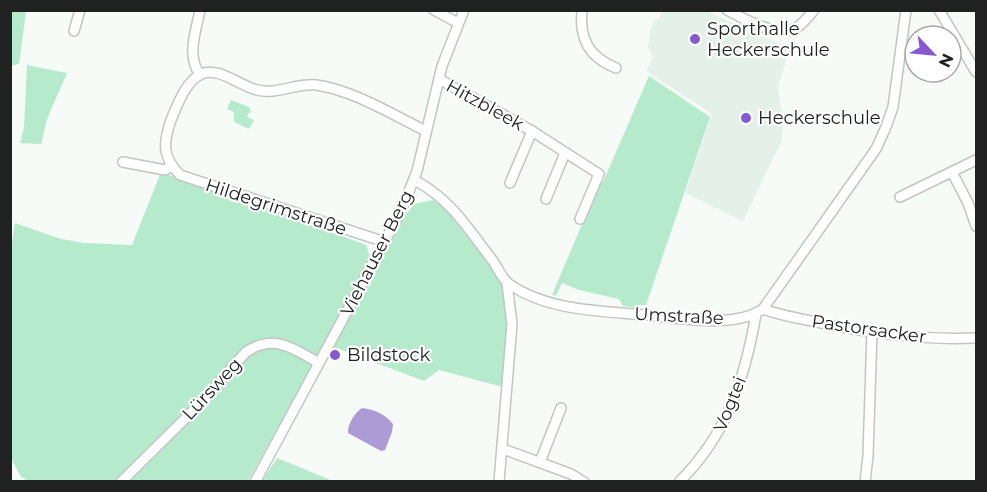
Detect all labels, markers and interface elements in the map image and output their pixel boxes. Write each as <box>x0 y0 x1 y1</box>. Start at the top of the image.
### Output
place label: Sporthalle Heckerschule <box>707 18 830 61</box>
north arrow <box>903 24 963 84</box>
marker: Sporthalle Heckerschule <box>688 32 702 46</box>
text: N <box>935 50 957 70</box>
street label: Hitzbleek <box>442 75 528 135</box>
place label: Heckerschule <box>758 107 881 129</box>
marker: Heckerschule <box>739 111 753 125</box>
street label: Hildegrimstraße <box>203 174 349 240</box>
street label: Viehauser Berg <box>336 186 418 320</box>
street label: Umstraße <box>634 303 724 329</box>
street label: Pastorsacker <box>810 310 928 348</box>
place label: Bildstock <box>347 344 430 366</box>
marker: Bildstock <box>328 348 342 362</box>
street label: Lürsweg <box>178 353 246 425</box>
street label: Vogtei <box>709 373 751 435</box>

